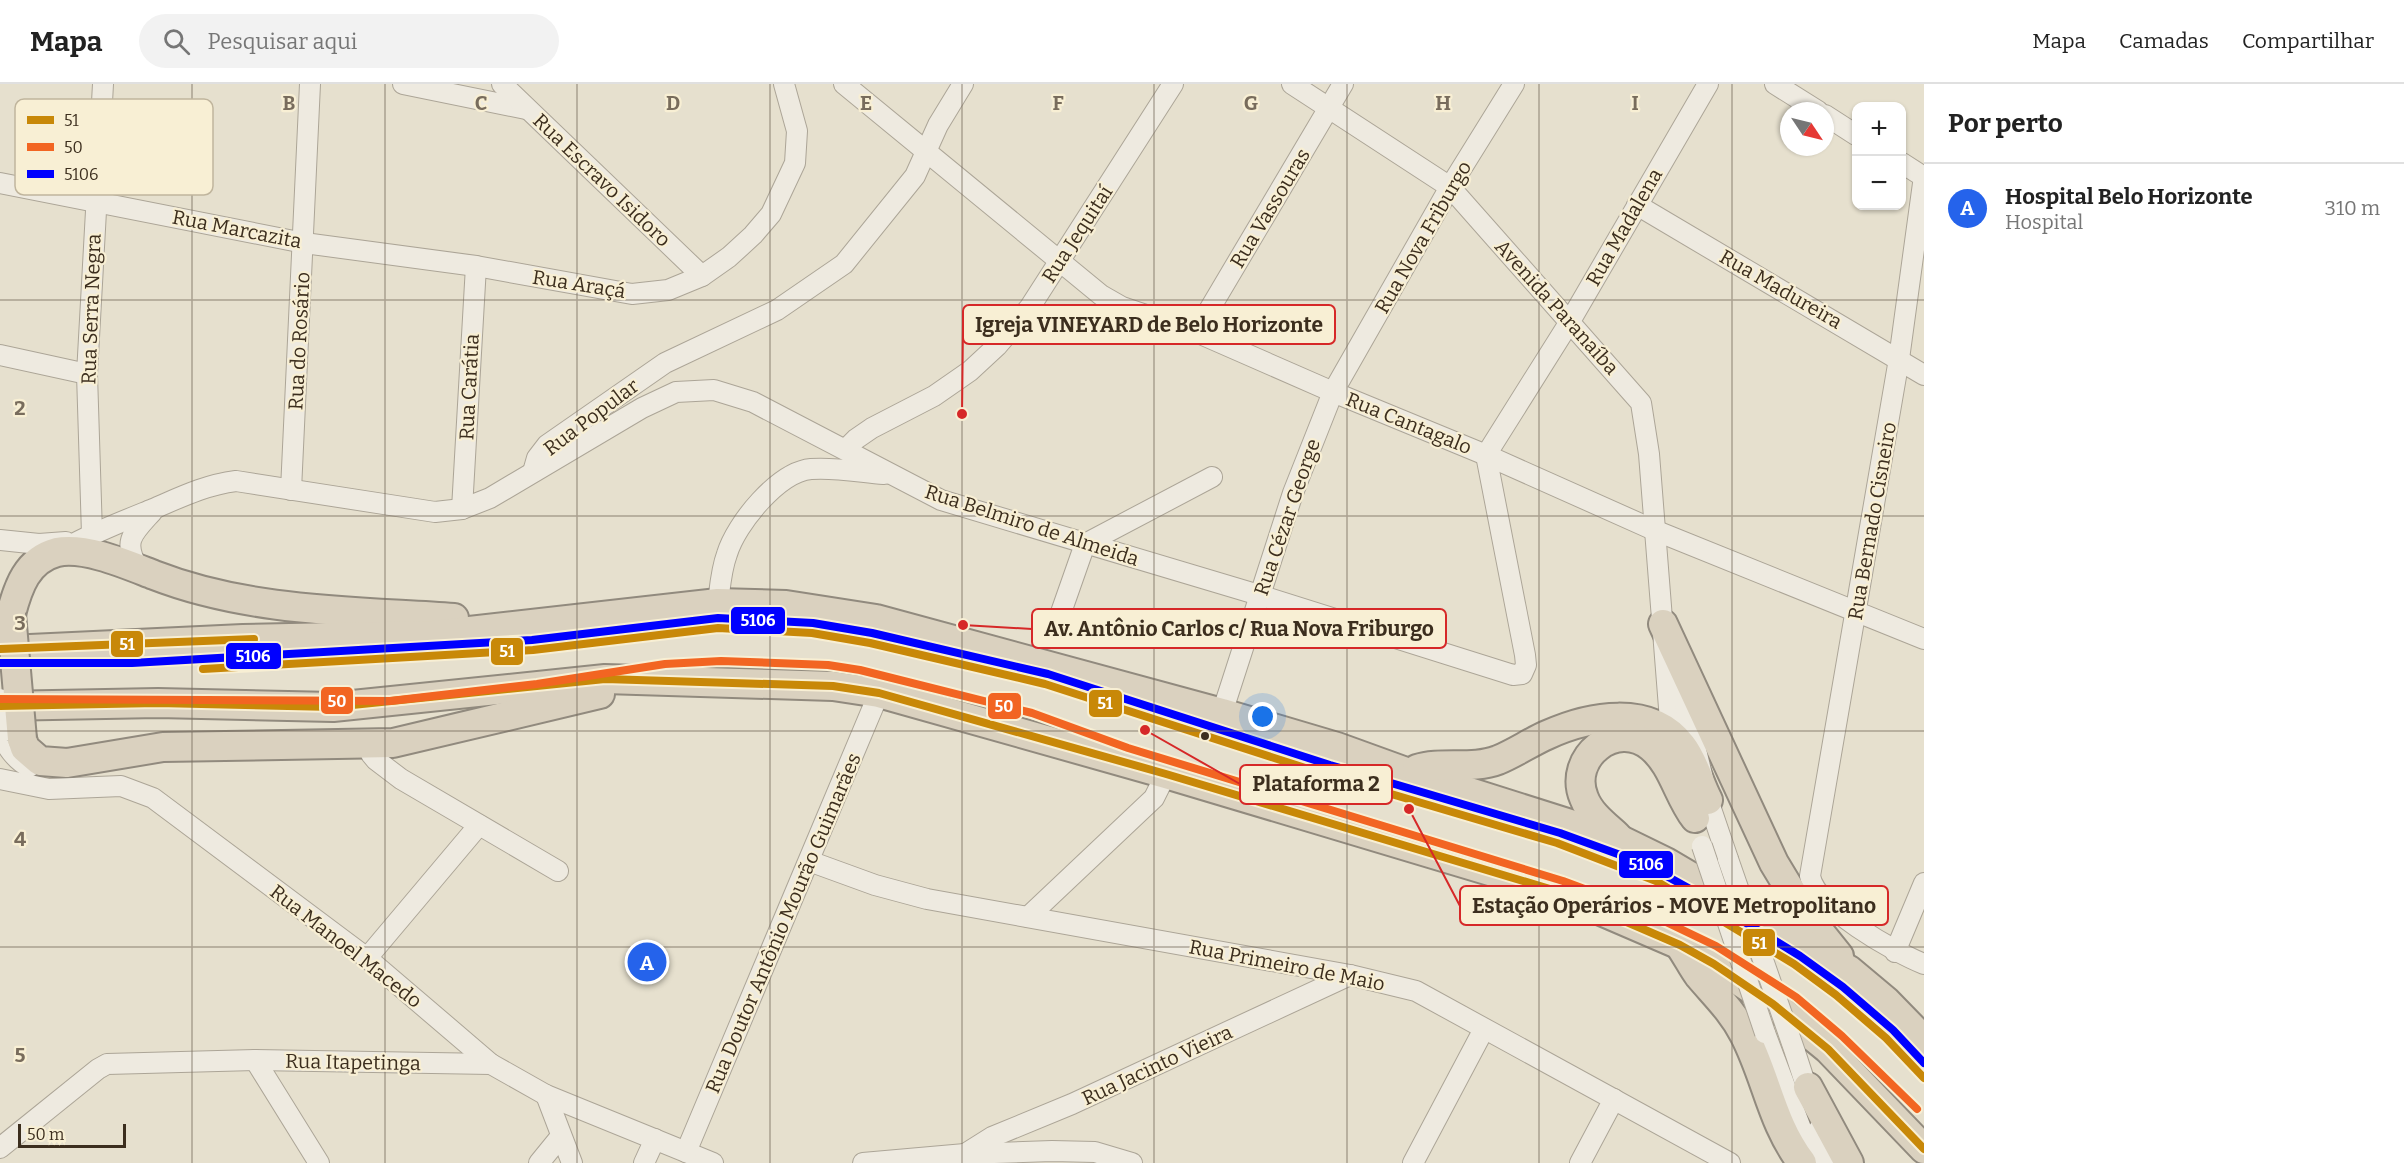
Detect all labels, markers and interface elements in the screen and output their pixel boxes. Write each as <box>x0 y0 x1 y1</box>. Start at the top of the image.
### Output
search box <box>139 14 559 68</box>
text: Mapa <box>30 25 103 58</box>
icon: search <box>160 25 193 58</box>
text: Pesquisar aqui <box>208 28 357 55</box>
text: Mapa <box>2032 28 2086 54</box>
text: Camadas <box>2119 28 2209 54</box>
text: Compartilhar <box>2242 28 2374 54</box>
text: B <box>283 91 296 115</box>
text: C <box>475 91 487 115</box>
text: D <box>666 91 680 115</box>
text: E <box>860 91 872 115</box>
text: F <box>1052 91 1064 115</box>
text: G <box>1244 91 1258 115</box>
text: H <box>1435 91 1451 115</box>
text: I <box>1631 91 1639 115</box>
legend <box>15 99 213 195</box>
north arrow <box>1780 102 1834 156</box>
map controls <box>1852 102 1906 210</box>
button: + <box>1852 102 1906 156</box>
street label: Rua Escravo Isidoro <box>528 108 676 252</box>
text: Por perto <box>1948 108 2063 139</box>
text: 51 <box>64 111 79 130</box>
text: 50 <box>64 138 83 157</box>
street label: Rua Vassouras <box>1225 144 1315 272</box>
street label: Rua Nova Friburgo <box>1370 156 1476 318</box>
button: − <box>1852 156 1906 210</box>
street label: Rua Madalena <box>1581 164 1667 290</box>
text: 5106 <box>64 165 99 184</box>
street label: Rua Jequitaí <box>1037 181 1117 287</box>
text: Hospital Belo Horizonte <box>2005 183 2253 210</box>
text: A <box>1960 196 1975 220</box>
text: 310 m <box>2325 196 2380 220</box>
street label: Rua Marcazita <box>170 205 304 253</box>
text: Hospital <box>2005 210 2083 234</box>
street label: Rua Serra Negra <box>76 233 106 385</box>
street label: Avenida Paranaíba <box>1490 235 1624 379</box>
street label: Rua Madureira <box>1716 244 1846 334</box>
street label: Rua Araçá <box>531 265 627 303</box>
street label: Rua do Rosário <box>283 271 315 411</box>
callout: Igreja VINEYARD de Belo Horizonte <box>963 305 1335 344</box>
text: Igreja VINEYARD de Belo Horizonte <box>975 312 1323 338</box>
street label: Rua Carátia <box>454 333 484 441</box>
street label: Rua Popular <box>539 373 643 461</box>
street label: Rua Cantagalo <box>1343 387 1475 459</box>
text: 2 <box>14 396 26 420</box>
street label: Rua Bernado Cisneiro <box>1843 420 1901 622</box>
street label: Rua Cézar George <box>1249 435 1325 599</box>
street label: Rua Belmiro de Almeida <box>922 479 1142 571</box>
line badge: 5106 <box>730 606 786 635</box>
callout: Av. Antônio Carlos c/ Rua Nova Friburgo <box>1032 609 1446 648</box>
text: 3 <box>14 611 26 635</box>
text: 5106 <box>740 611 776 630</box>
text: Av. Antônio Carlos c/ Rua Nova Friburgo <box>1044 616 1434 642</box>
line badge: 51 <box>110 630 144 658</box>
text: 51 <box>119 635 135 654</box>
line badge: 51 <box>490 637 524 666</box>
line badge: 5106 <box>225 642 282 670</box>
text: 51 <box>499 642 515 661</box>
text: 5106 <box>235 647 271 666</box>
line badge: 50 <box>320 686 354 715</box>
line badge: 51 <box>1088 689 1123 718</box>
text: 50 <box>328 692 346 711</box>
line badge: 50 <box>987 692 1022 720</box>
text: 51 <box>1097 694 1113 713</box>
text: 50 <box>995 697 1013 716</box>
your location <box>1248 702 1277 731</box>
unlabelled marker <box>1199 730 1211 742</box>
street label: Rua Doutor Antônio Mourão Guimarães <box>700 749 866 1097</box>
callout: Plataforma 2 <box>1240 765 1392 804</box>
text: Plataforma 2 <box>1252 771 1380 797</box>
text: 4 <box>14 827 26 851</box>
line badge: 5106 <box>1618 850 1674 879</box>
text: 5106 <box>1628 855 1664 874</box>
street label: Rua Manoel Macedo <box>265 879 427 1013</box>
callout: Estação Operários - MOVE Metropolitano <box>1460 886 1888 925</box>
text: Estação Operários - MOVE Metropolitano <box>1472 893 1876 919</box>
line badge: 51 <box>1742 928 1776 957</box>
street label: Rua Primeiro de Maio <box>1187 934 1387 996</box>
text: 51 <box>1751 934 1767 953</box>
pin: A <box>628 940 666 984</box>
street label: Rua Jacinto Vieira <box>1078 1020 1236 1110</box>
text: 5 <box>15 1043 26 1067</box>
street label: Rua Itapetinga <box>285 1049 421 1075</box>
scale bar <box>18 1121 126 1148</box>
text: 50 m <box>27 1125 64 1144</box>

